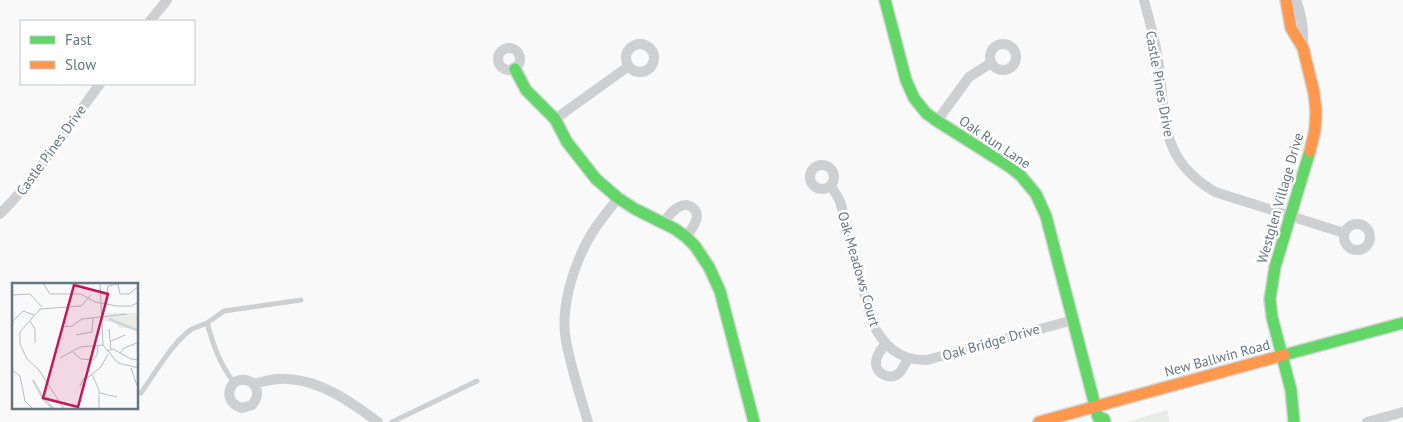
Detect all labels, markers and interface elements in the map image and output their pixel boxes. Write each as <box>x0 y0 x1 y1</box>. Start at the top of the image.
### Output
legend <box>20 20 195 85</box>
street label: Castle Pines Drive <box>1142 29 1178 139</box>
text: Fast <box>65 30 92 49</box>
text: Slow <box>65 55 96 74</box>
street label: Castle Pines Drive <box>12 101 90 199</box>
street label: Oak Run Lane <box>956 112 1034 172</box>
street label: Westglen Village Drive <box>1253 131 1307 265</box>
street label: Oak Meadows Court <box>834 209 884 329</box>
inset map <box>12 283 139 410</box>
street label: Oak Bridge Drive <box>940 319 1042 365</box>
street label: New Ballwin Road <box>1162 335 1272 381</box>

